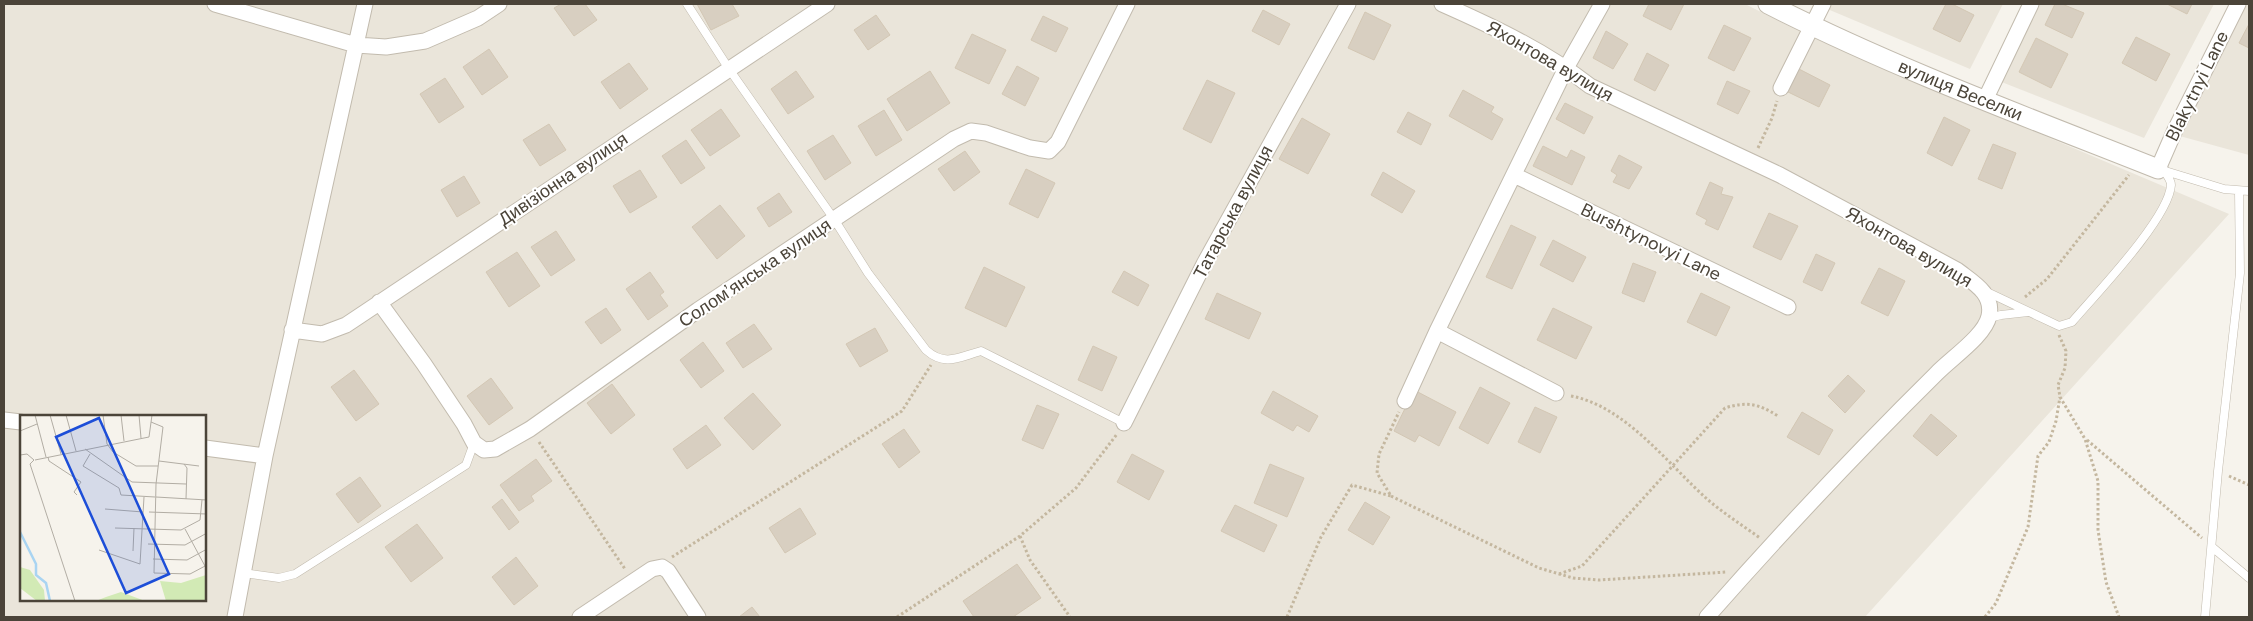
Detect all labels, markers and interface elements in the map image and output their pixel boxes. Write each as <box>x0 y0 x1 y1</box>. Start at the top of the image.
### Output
street label: Яхонтова вулиця <box>1482 15 1618 107</box>
street label: Blakytnyi Lane <box>2160 27 2234 145</box>
street label: вулиця Веселки <box>1895 54 2026 126</box>
street label: Дивізіонна вулиця <box>494 127 632 231</box>
street label: Татарська вулиця <box>1188 141 1278 283</box>
street label: Burshtynovyi Lane <box>1577 198 1725 286</box>
street label: Яхонтова вулиця <box>1841 201 1977 293</box>
street label: Соломʼянська вулиця <box>674 213 836 333</box>
inset map <box>20 415 206 601</box>

